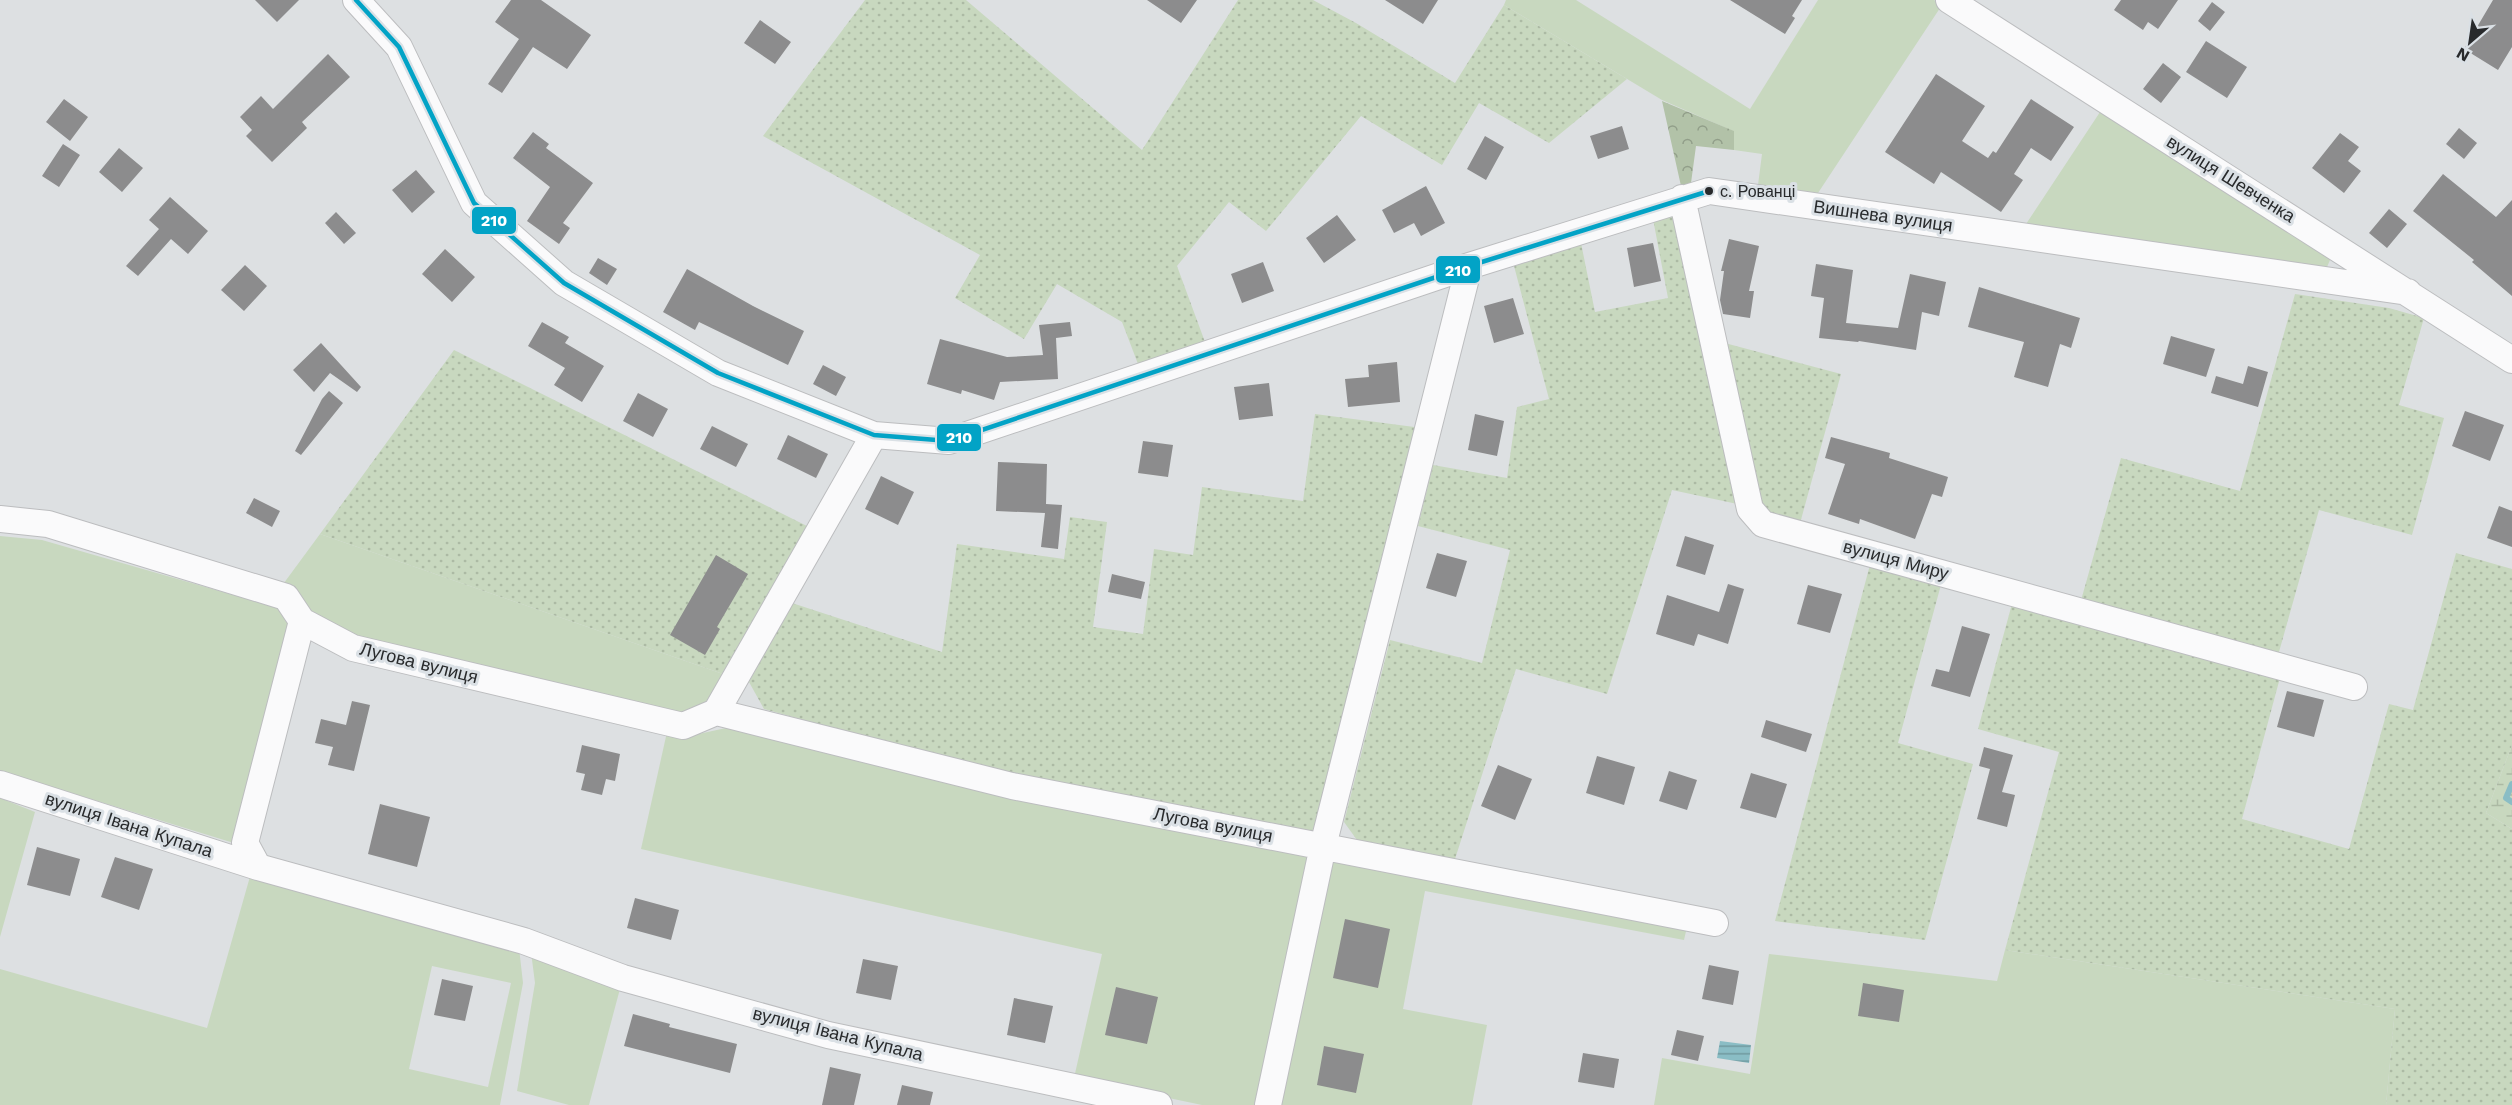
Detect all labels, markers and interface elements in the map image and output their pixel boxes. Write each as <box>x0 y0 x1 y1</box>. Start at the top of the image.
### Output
north arrow <box>2440 12 2500 72</box>
text: N <box>2453 43 2473 66</box>
street label: вулиця Шевченка <box>2163 131 2300 227</box>
place label: с. Рованці <box>1720 182 1795 201</box>
marker: с. Рованці <box>1703 185 1715 197</box>
street label: Вишнева вулиця <box>1812 195 1954 236</box>
line badge: 210 <box>471 206 517 235</box>
text: 210 <box>481 211 507 230</box>
line badge: 210 <box>1435 255 1481 284</box>
text: 210 <box>1445 261 1471 280</box>
line badge: 210 <box>936 423 982 452</box>
text: 210 <box>946 428 972 447</box>
street label: вулиця Миру <box>1841 535 1951 584</box>
street label: Лугова вулиця <box>358 638 480 687</box>
street label: вулиця Івана Купала <box>43 788 216 862</box>
street label: Лугова вулиця <box>1152 803 1275 846</box>
street label: вулиця Івана Купала <box>751 1002 926 1065</box>

